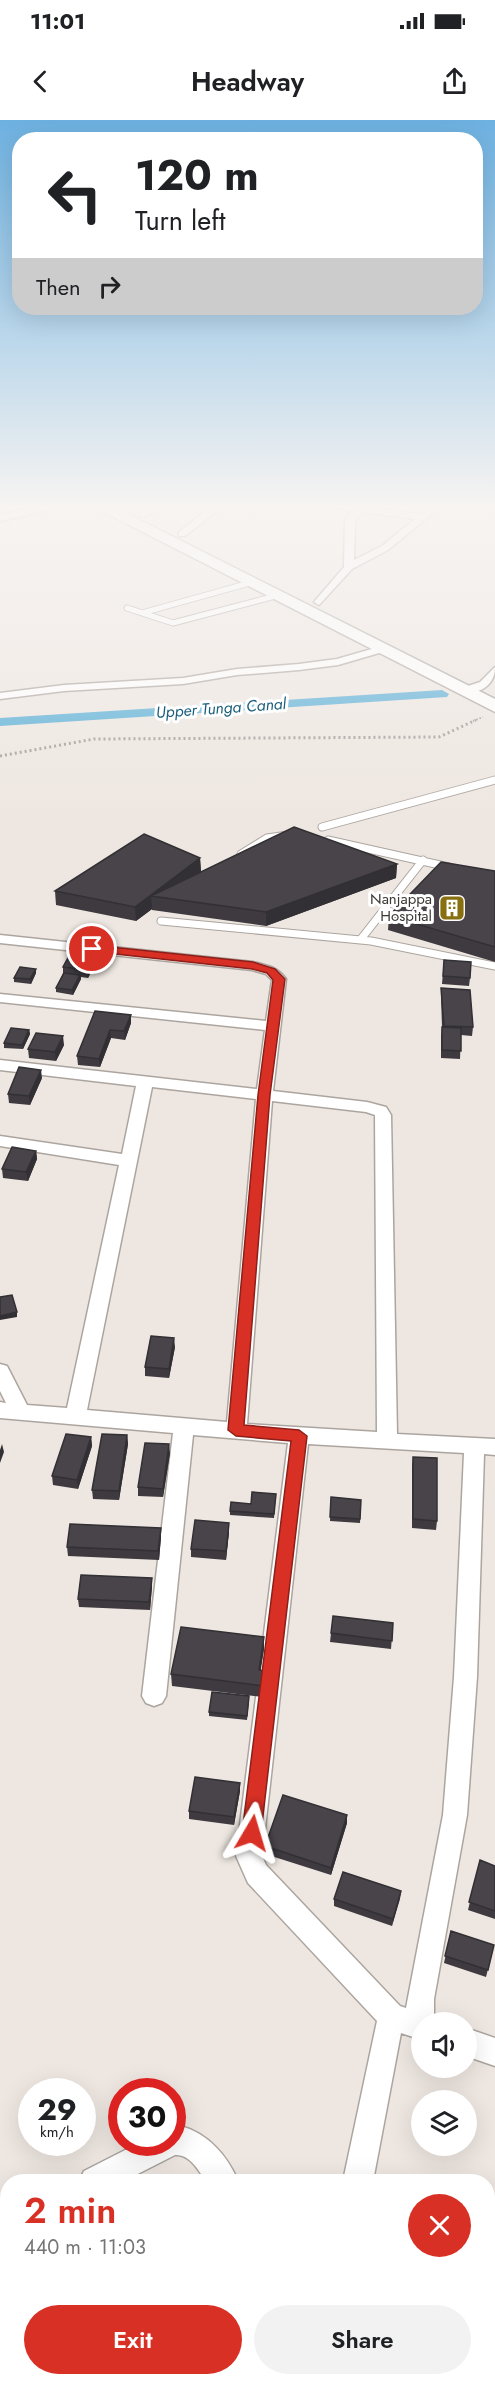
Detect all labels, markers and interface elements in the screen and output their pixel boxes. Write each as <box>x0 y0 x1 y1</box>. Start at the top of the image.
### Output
text: 11:01 <box>30 5 85 37</box>
text: Headway <box>191 62 304 101</box>
icon: back <box>24 65 57 98</box>
icon: share <box>438 65 471 98</box>
text: 120 m <box>135 145 259 206</box>
icon: left <box>36 156 114 234</box>
text: Turn left <box>135 201 225 240</box>
icon: right <box>93 270 126 303</box>
text: Then <box>36 271 81 303</box>
water label: Upper Tunga Canal <box>155 692 288 724</box>
place label: Nanjappa Hospital <box>370 888 432 927</box>
building icon: Nanjappa Hospital <box>437 893 467 923</box>
pin <box>66 923 117 974</box>
icon: arrive <box>75 932 108 965</box>
position arrow <box>220 1801 284 1865</box>
map controls <box>411 2012 477 2156</box>
button: sound <box>411 2012 477 2078</box>
speed limit sign: 30 <box>108 2078 186 2156</box>
text: 29 <box>37 2088 77 2131</box>
button: layers <box>411 2090 477 2156</box>
text: km/h <box>40 2121 74 2143</box>
text: 2 min <box>24 2184 116 2236</box>
button: close <box>408 2194 471 2257</box>
text: 440 m · 11:03 <box>24 2233 146 2262</box>
button: Exit <box>24 2305 242 2374</box>
button: Share <box>254 2305 471 2374</box>

